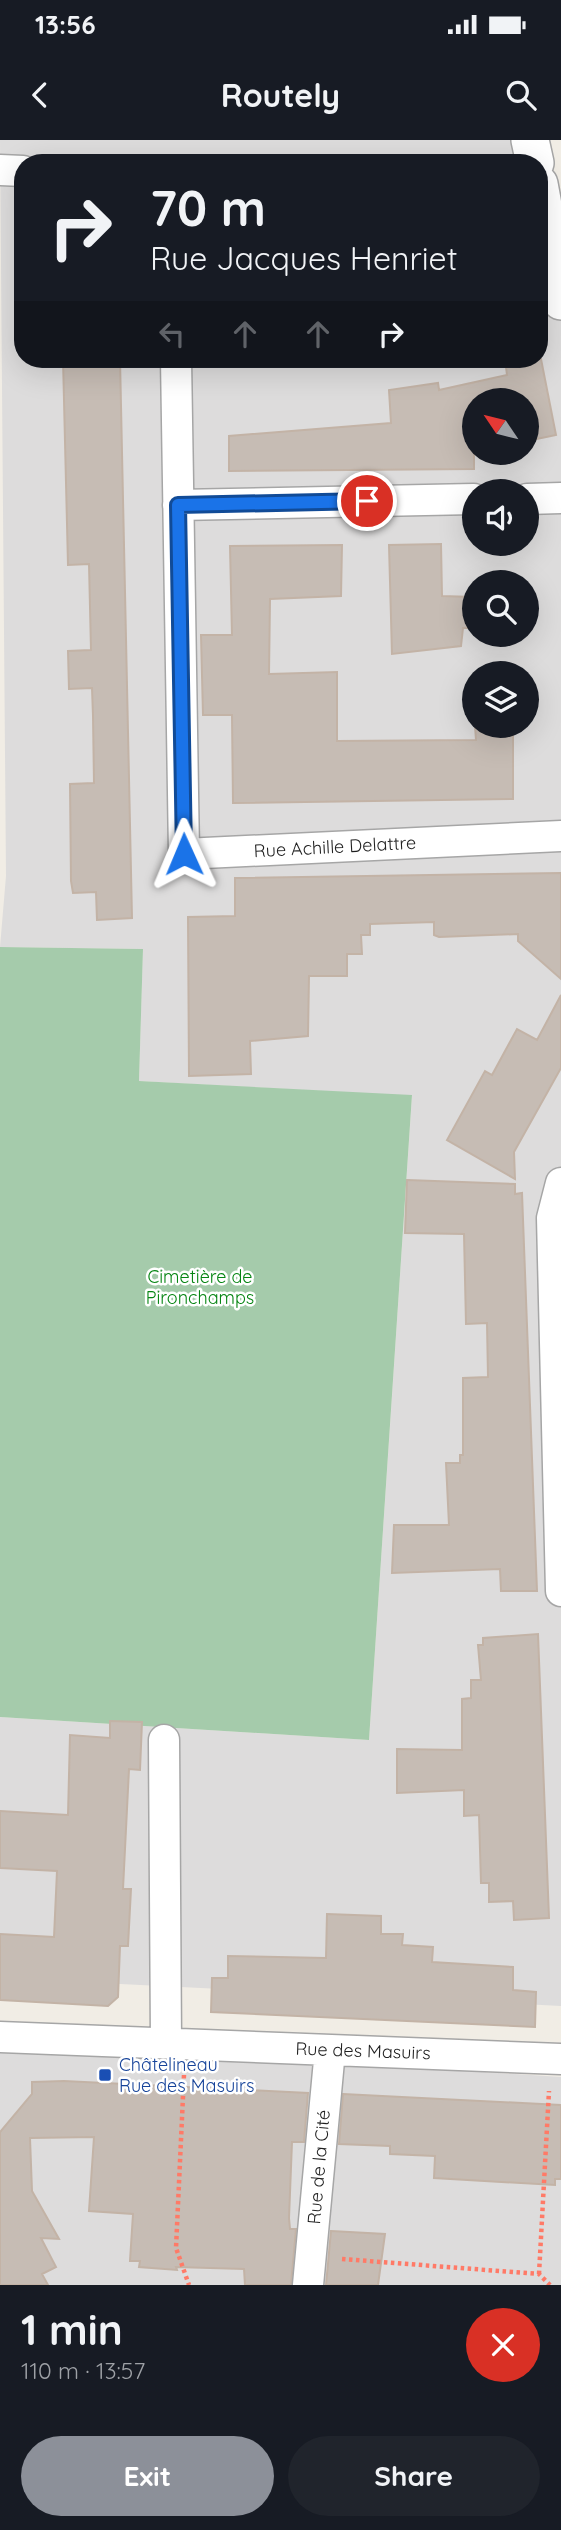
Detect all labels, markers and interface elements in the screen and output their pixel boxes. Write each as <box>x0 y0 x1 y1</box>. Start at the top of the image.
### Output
text: 13:56 <box>35 8 96 41</box>
text: Routely <box>221 75 340 115</box>
icon: back <box>21 76 59 114</box>
icon: search <box>502 76 540 114</box>
text: 70 m <box>150 177 266 238</box>
icon: right <box>35 182 126 273</box>
text: Rue Jacques Henriet <box>150 238 458 278</box>
icon: left <box>153 315 191 353</box>
icon: ahead <box>226 315 264 353</box>
icon: ahead <box>299 315 337 353</box>
icon: right <box>372 315 410 353</box>
north arrow <box>462 388 539 466</box>
map controls <box>462 388 539 738</box>
pin <box>337 471 397 531</box>
button: sound <box>462 479 539 556</box>
icon: arrive <box>348 482 386 520</box>
button: search <box>462 570 539 647</box>
button: layers <box>462 661 539 738</box>
position arrow <box>147 817 221 891</box>
street label: Rue Achille Delattre <box>253 831 417 862</box>
park label: Cimetière de Pironchamps <box>146 1265 254 1309</box>
street label: Rue des Masuirs <box>295 2037 431 2064</box>
place label: Châtelineau Rue des Masuirs <box>119 2053 254 2097</box>
marker: Châtelineau Rue des Masuirs <box>97 2067 113 2083</box>
street label: Rue de la Cité <box>302 2109 335 2225</box>
text: 1 min <box>21 2303 123 2356</box>
button: close <box>466 2308 540 2382</box>
text: 110 m · 13:57 <box>21 2356 145 2385</box>
button: Exit <box>21 2436 274 2516</box>
button: Share <box>288 2436 540 2516</box>

